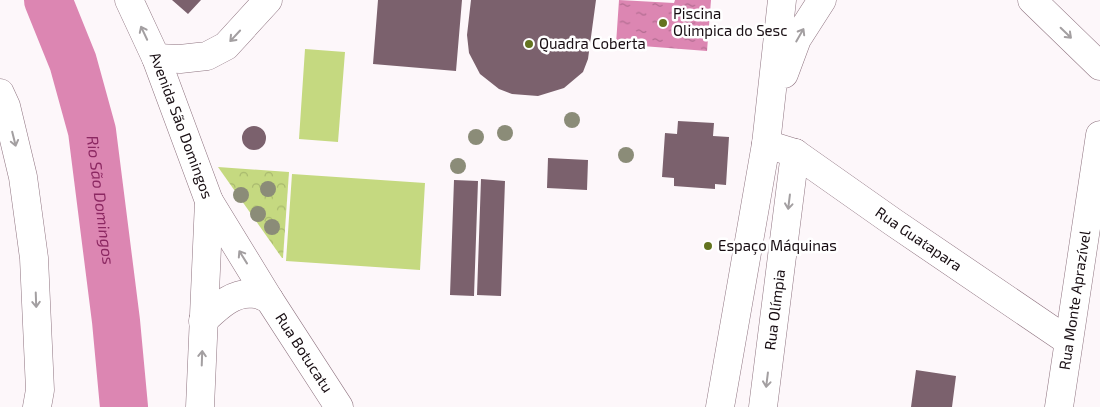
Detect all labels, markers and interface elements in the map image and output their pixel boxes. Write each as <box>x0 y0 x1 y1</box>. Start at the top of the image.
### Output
place label: Piscina Olimpica do Sesc <box>673 4 788 39</box>
marker: Piscina Olimpica do Sesc <box>657 17 669 29</box>
one-way arrow <box>139 26 149 41</box>
one-way arrow <box>1059 27 1072 39</box>
one-way arrow <box>229 29 241 42</box>
one-way arrow <box>795 29 805 43</box>
place label: Quadra Coberta <box>539 34 646 53</box>
marker: Quadra Coberta <box>523 38 535 50</box>
street label: Avenida São Domingos <box>146 49 217 201</box>
one-way arrow <box>10 131 19 147</box>
water label: Rio São Domingos <box>84 134 119 266</box>
one-way arrow <box>784 193 794 209</box>
street label: Rua Guatapara <box>872 203 966 274</box>
street label: Rua Monte Aprazível <box>1055 229 1094 371</box>
place label: Espaço Máquinas <box>718 236 837 255</box>
marker: Espaço Máquinas <box>702 240 714 252</box>
one-way arrow <box>238 251 248 265</box>
street label: Rua Olímpia <box>760 268 788 351</box>
one-way arrow <box>31 292 41 308</box>
street label: Rua Botucatu <box>272 309 337 395</box>
one-way arrow <box>197 351 206 367</box>
one-way arrow <box>762 372 772 388</box>

